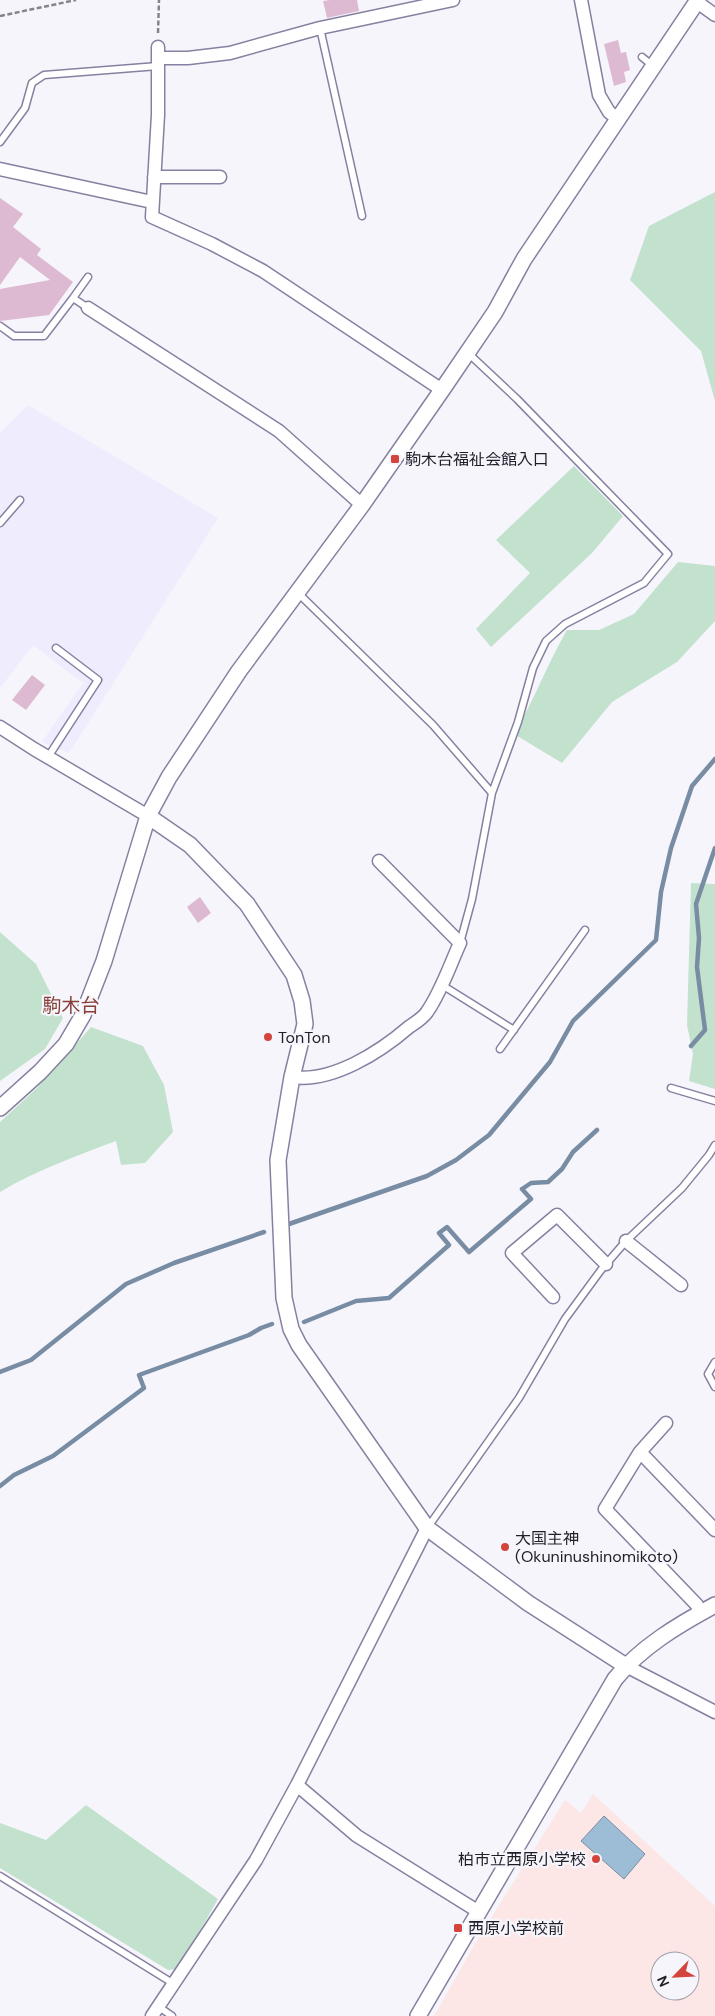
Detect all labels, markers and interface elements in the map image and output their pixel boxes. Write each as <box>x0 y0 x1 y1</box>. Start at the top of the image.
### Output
place label: 駒木台福祉会館入口 <box>405 449 549 470</box>
marker: 駒木台福祉会館入口 <box>389 453 401 465</box>
district label: 駒木台 <box>42 993 100 1018</box>
place label: TonTon <box>278 1027 330 1048</box>
marker: TonTon <box>262 1031 274 1043</box>
place label: 大国主神 (Okuninushinomikoto) <box>515 1528 678 1567</box>
marker: 大国主神 (Okuninushinomikoto) <box>499 1541 511 1553</box>
place label: 柏市立西原小学校 <box>458 1849 586 1870</box>
marker: 柏市立西原小学校 <box>590 1853 602 1865</box>
place label: 西原小学校前 <box>468 1918 564 1939</box>
marker: 西原小学校前 <box>452 1922 464 1934</box>
north arrow <box>650 1951 700 2001</box>
text: N <box>653 1973 673 1990</box>

